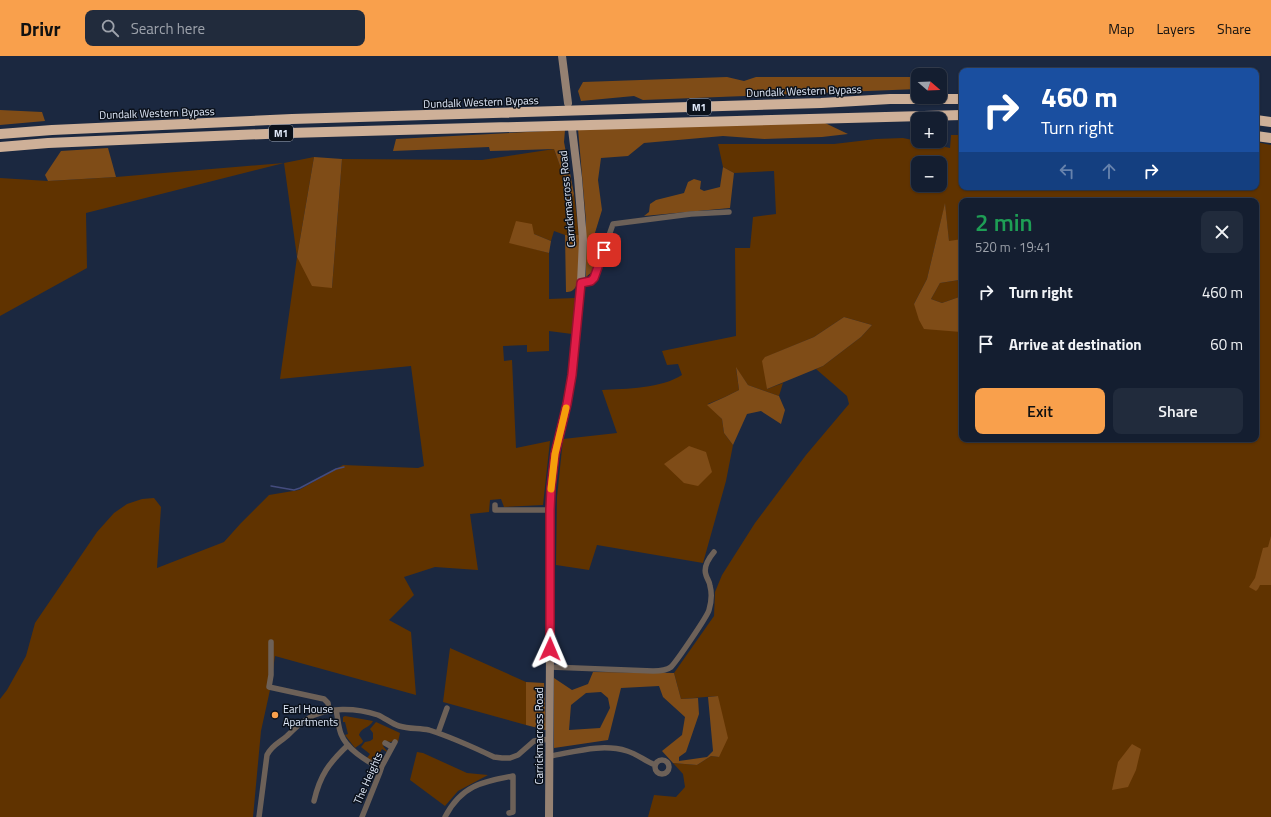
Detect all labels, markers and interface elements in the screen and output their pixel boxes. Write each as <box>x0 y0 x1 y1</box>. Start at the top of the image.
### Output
search box <box>85 10 365 46</box>
text: Drivr <box>20 14 61 43</box>
icon: search <box>99 17 121 39</box>
text: Search here <box>131 17 205 40</box>
text: Map <box>1108 18 1134 39</box>
text: Layers <box>1156 18 1195 39</box>
text: Share <box>1217 18 1251 39</box>
north arrow <box>911 68 947 104</box>
map controls <box>911 68 947 192</box>
text: 460 m <box>1041 75 1118 118</box>
street label: Dundalk Western Bypass <box>746 81 862 101</box>
icon: right <box>975 84 1027 136</box>
street label: Dundalk Western Bypass <box>423 92 539 112</box>
road number: M1 <box>687 99 711 115</box>
street label: Dundalk Western Bypass <box>99 103 215 123</box>
button: + <box>911 112 947 148</box>
text: Turn right <box>1041 114 1114 141</box>
road number: M1 <box>269 125 293 141</box>
street label: Carrickmacross Road <box>555 150 579 248</box>
button: − <box>911 156 947 192</box>
icon: left <box>1056 160 1078 182</box>
icon: ahead <box>1098 160 1120 182</box>
icon: right <box>1140 160 1162 182</box>
text: 2 min <box>975 204 1033 240</box>
button: close <box>1201 211 1243 253</box>
pin <box>587 233 621 267</box>
text: 520 m · 19:41 <box>975 237 1051 257</box>
icon: arrive <box>593 239 615 261</box>
icon: right <box>975 281 997 303</box>
text: Turn right <box>1009 281 1073 304</box>
text: 460 m <box>1202 281 1243 304</box>
icon: arrive <box>975 333 997 355</box>
text: Arrive at destination <box>1009 333 1142 356</box>
text: 60 m <box>1210 333 1243 356</box>
button: Exit <box>975 388 1105 434</box>
button: Share <box>1113 388 1243 434</box>
position arrow <box>529 628 571 670</box>
street label: Carrickmacross Road <box>531 687 547 785</box>
place label: Earl House Apartments <box>283 701 338 730</box>
marker: Earl House Apartments <box>270 710 280 720</box>
street label: The Heights <box>349 749 387 807</box>

